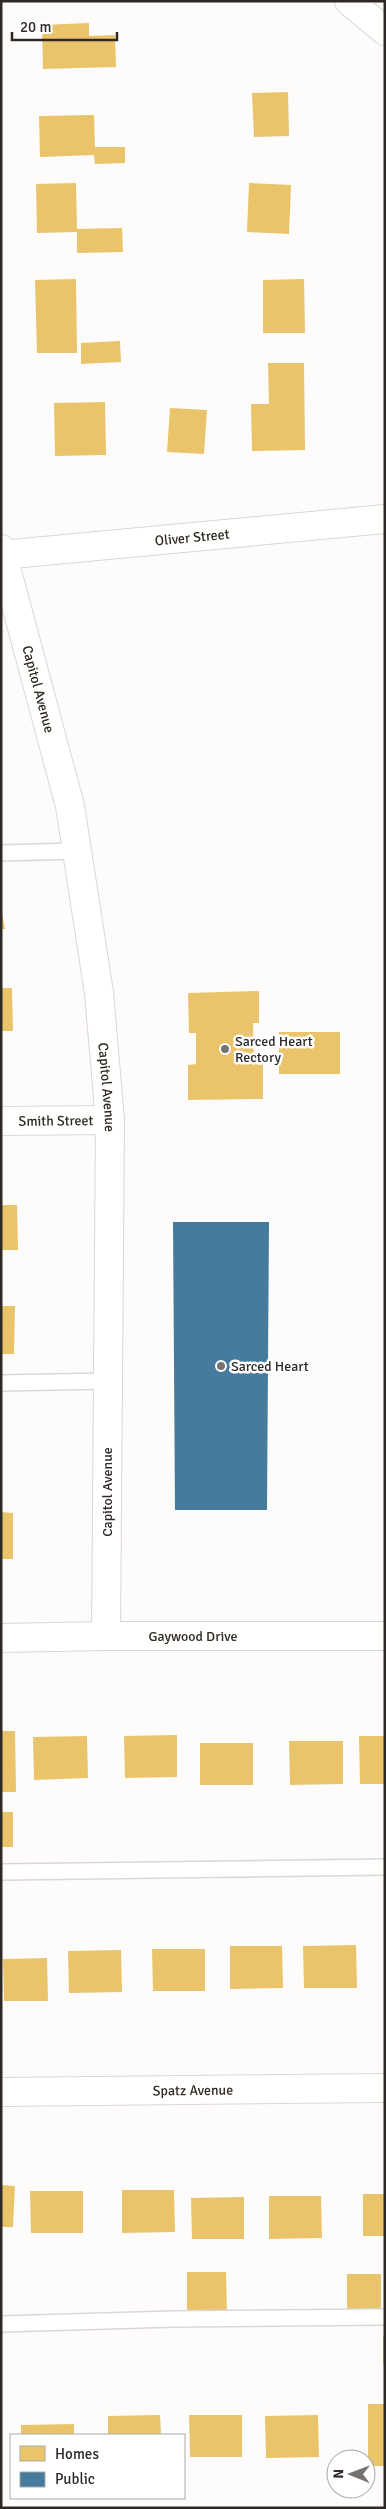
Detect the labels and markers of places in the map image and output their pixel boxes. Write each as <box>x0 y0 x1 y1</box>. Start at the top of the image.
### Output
place label: Sarced Heart Rectory <box>235 1033 313 1066</box>
marker: Sarced Heart Rectory <box>219 1043 231 1055</box>
place label: Sarced Heart <box>231 1358 309 1375</box>
marker: Sarced Heart <box>215 1360 227 1372</box>

